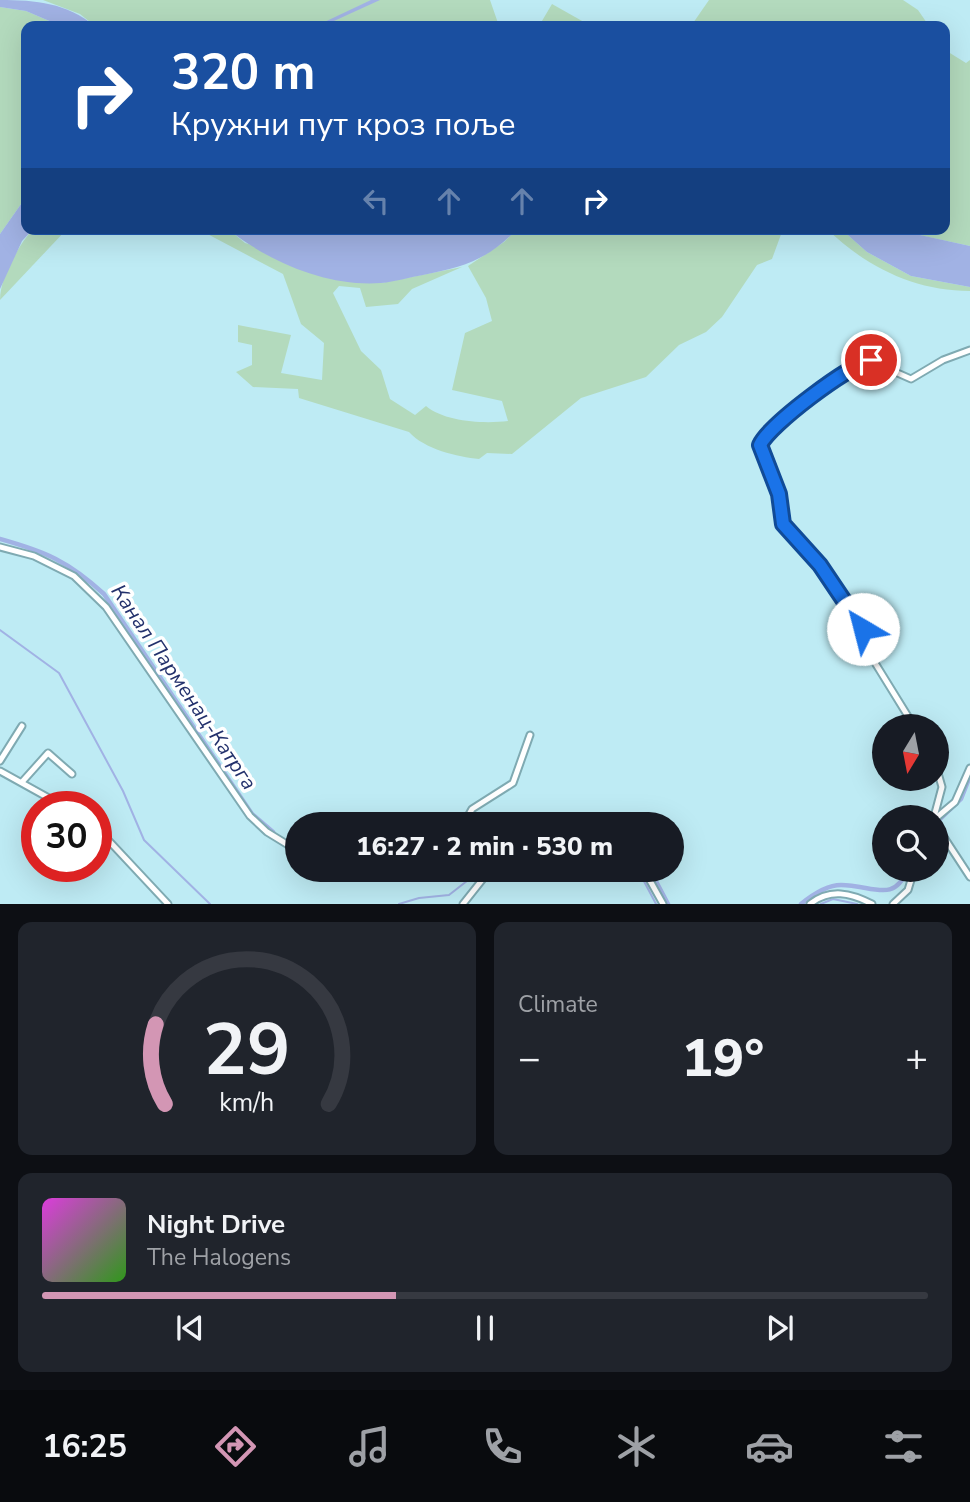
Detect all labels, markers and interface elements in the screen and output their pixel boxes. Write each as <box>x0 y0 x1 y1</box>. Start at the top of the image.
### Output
text: 320 m <box>171 39 315 106</box>
icon: right <box>56 49 147 140</box>
text: Кружни пут кроз поље <box>171 103 516 146</box>
icon: left <box>357 182 395 220</box>
icon: ahead <box>430 182 468 220</box>
icon: ahead <box>503 182 541 220</box>
icon: right <box>576 182 614 220</box>
pin <box>841 330 901 390</box>
icon: arrive <box>852 341 890 379</box>
water label: Канал Парменац-Катрга <box>105 579 263 795</box>
position arrow <box>826 592 900 666</box>
north arrow <box>872 714 948 791</box>
map controls <box>872 714 949 882</box>
speed limit sign: 30 <box>21 791 112 882</box>
button: search <box>872 805 949 882</box>
text: 16:27 · 2 min · 530 m <box>356 829 613 864</box>
text: Climate <box>518 989 598 1020</box>
text: 29 <box>203 1001 291 1101</box>
text: 19° <box>682 1023 764 1094</box>
text: − <box>518 1033 541 1084</box>
text: + <box>905 1033 928 1084</box>
text: km/h <box>219 1086 275 1120</box>
text: Night Drive <box>147 1207 285 1242</box>
text: The Halogens <box>147 1242 291 1273</box>
icon: previous <box>171 1309 209 1347</box>
icon: pause <box>466 1309 504 1347</box>
icon: next <box>761 1309 799 1347</box>
icon: directions <box>211 1422 260 1471</box>
icon: music <box>345 1422 394 1471</box>
icon: phone <box>478 1422 527 1471</box>
icon: climate <box>612 1422 661 1471</box>
icon: car <box>745 1422 794 1471</box>
icon: filters <box>879 1422 928 1471</box>
text: 16:25 <box>42 1425 127 1468</box>

